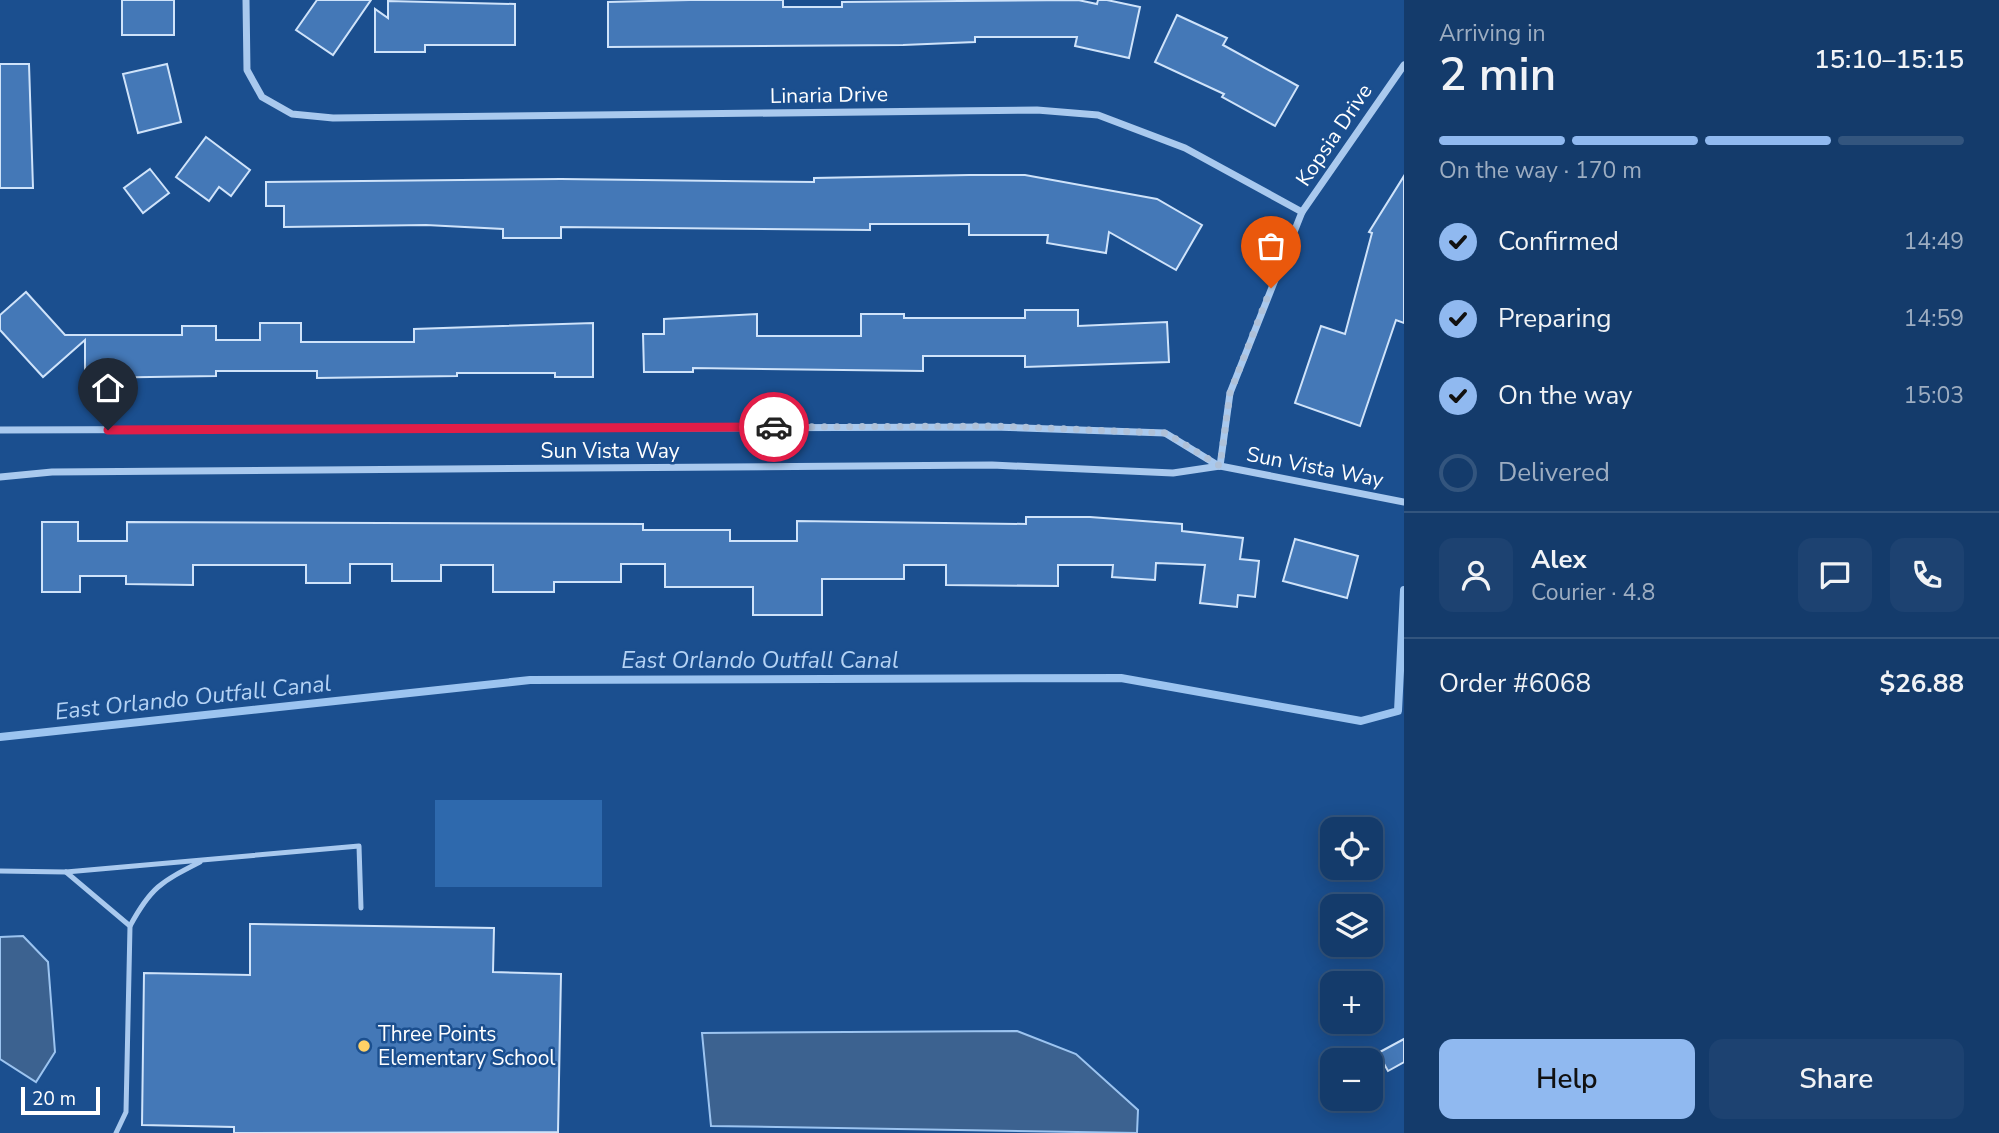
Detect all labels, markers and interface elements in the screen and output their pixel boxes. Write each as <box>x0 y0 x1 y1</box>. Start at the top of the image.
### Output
text: Arriving in <box>1439 18 1546 49</box>
text: 15:10–15:15 <box>1814 42 1964 77</box>
text: 2 min <box>1439 43 1556 106</box>
street label: Kopsia Drive <box>1289 78 1379 192</box>
street label: Linaria Drive <box>770 80 888 110</box>
text: On the way · 170 m <box>1439 155 1642 186</box>
pin <box>1241 216 1301 288</box>
icon: check <box>1439 223 1477 261</box>
text: Confirmed <box>1498 224 1619 259</box>
text: 14:49 <box>1904 226 1964 257</box>
icon: bag <box>1252 227 1290 265</box>
icon: check <box>1439 300 1477 338</box>
text: Preparing <box>1498 301 1611 336</box>
text: 14:59 <box>1904 303 1964 334</box>
pin <box>78 358 138 430</box>
icon: home <box>89 369 127 407</box>
icon: check <box>1439 377 1477 415</box>
text: On the way <box>1498 378 1632 413</box>
text: 15:03 <box>1904 380 1964 411</box>
courier <box>739 392 809 462</box>
icon: car <box>755 408 793 446</box>
street label: Sun Vista Way <box>541 437 680 465</box>
street label: Sun Vista Way <box>1244 440 1386 494</box>
text: Delivered <box>1498 455 1610 490</box>
button: person <box>1439 538 1513 612</box>
button: chat <box>1798 538 1872 612</box>
button: phone <box>1890 538 1964 612</box>
text: Alex <box>1531 542 1587 577</box>
text: Courier · 4.8 <box>1531 577 1655 608</box>
water label: East Orlando Outfall Canal <box>621 645 899 676</box>
text: Order #6068 <box>1439 666 1591 701</box>
text: $26.88 <box>1880 666 1964 701</box>
water label: East Orlando Outfall Canal <box>53 668 333 727</box>
map controls <box>1320 817 1383 1111</box>
button: locate <box>1320 817 1383 880</box>
button: layers <box>1320 894 1383 957</box>
button: + <box>1320 971 1383 1034</box>
place label: Three Points Elementary School <box>378 1020 556 1072</box>
marker: Three Points Elementary School <box>356 1038 372 1054</box>
button: Help <box>1439 1039 1695 1119</box>
button: Share <box>1709 1039 1964 1119</box>
button: − <box>1320 1048 1383 1111</box>
scale bar <box>21 1084 100 1116</box>
text: 20 m <box>32 1086 76 1112</box>

